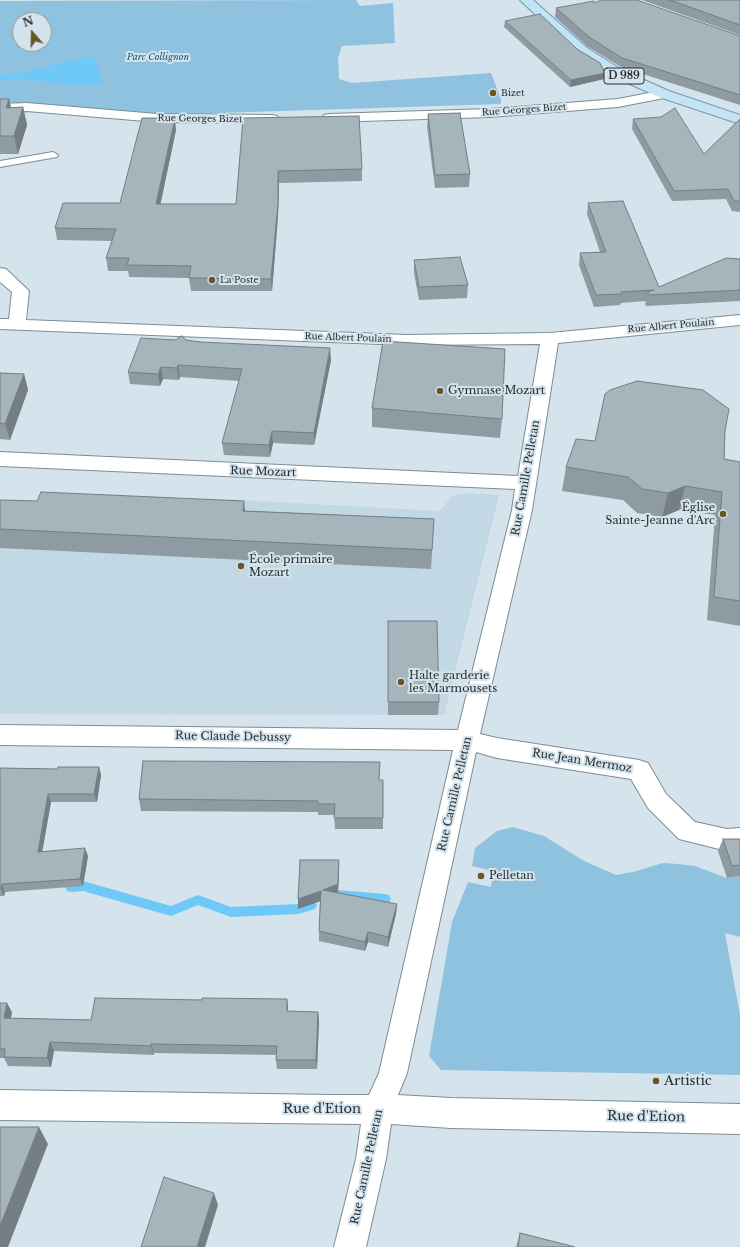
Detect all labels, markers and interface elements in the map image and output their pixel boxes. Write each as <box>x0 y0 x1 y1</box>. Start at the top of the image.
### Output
north arrow <box>12 12 52 52</box>
text: N <box>21 13 35 30</box>
park label: Parc Collignon <box>127 52 189 62</box>
road number: D 989 <box>604 68 644 84</box>
marker: Bizet <box>488 88 498 98</box>
place label: Bizet <box>501 88 525 98</box>
street label: Rue Georges Bizet <box>481 102 567 118</box>
street label: Rue Georges Bizet <box>158 113 242 125</box>
marker: La Poste <box>207 275 217 285</box>
place label: La Poste <box>220 275 259 285</box>
street label: Rue Albert Poulain <box>627 317 715 335</box>
street label: Rue Albert Poulain <box>304 331 392 345</box>
place label: Gymnase Mozart <box>448 384 545 398</box>
marker: Gymnase Mozart <box>435 386 445 396</box>
street label: Rue Camille Pelletan <box>509 419 543 537</box>
street label: Rue Mozart <box>230 464 296 480</box>
place label: Église Sainte-Jeanne d'Arc <box>605 501 715 527</box>
marker: Église Sainte-Jeanne d'Arc <box>718 509 728 519</box>
place label: École primaire Mozart <box>249 553 333 579</box>
marker: École primaire Mozart <box>236 561 246 571</box>
place label: Halte garderie les Marmousets <box>409 669 497 695</box>
marker: Halte garderie les Marmousets <box>396 677 406 687</box>
street label: Rue Claude Debussy <box>175 729 291 745</box>
street label: Rue Camille Pelletan <box>435 735 475 853</box>
street label: Rue Jean Mermoz <box>531 747 633 775</box>
place label: Pelletan <box>489 869 534 883</box>
marker: Pelletan <box>476 871 486 881</box>
place label: Artistic <box>664 1073 712 1089</box>
marker: Artistic <box>651 1076 661 1086</box>
street label: Rue d'Etion <box>283 1101 361 1117</box>
street label: Rue Camille Pelletan <box>348 1108 386 1226</box>
street label: Rue d'Etion <box>607 1109 685 1125</box>

